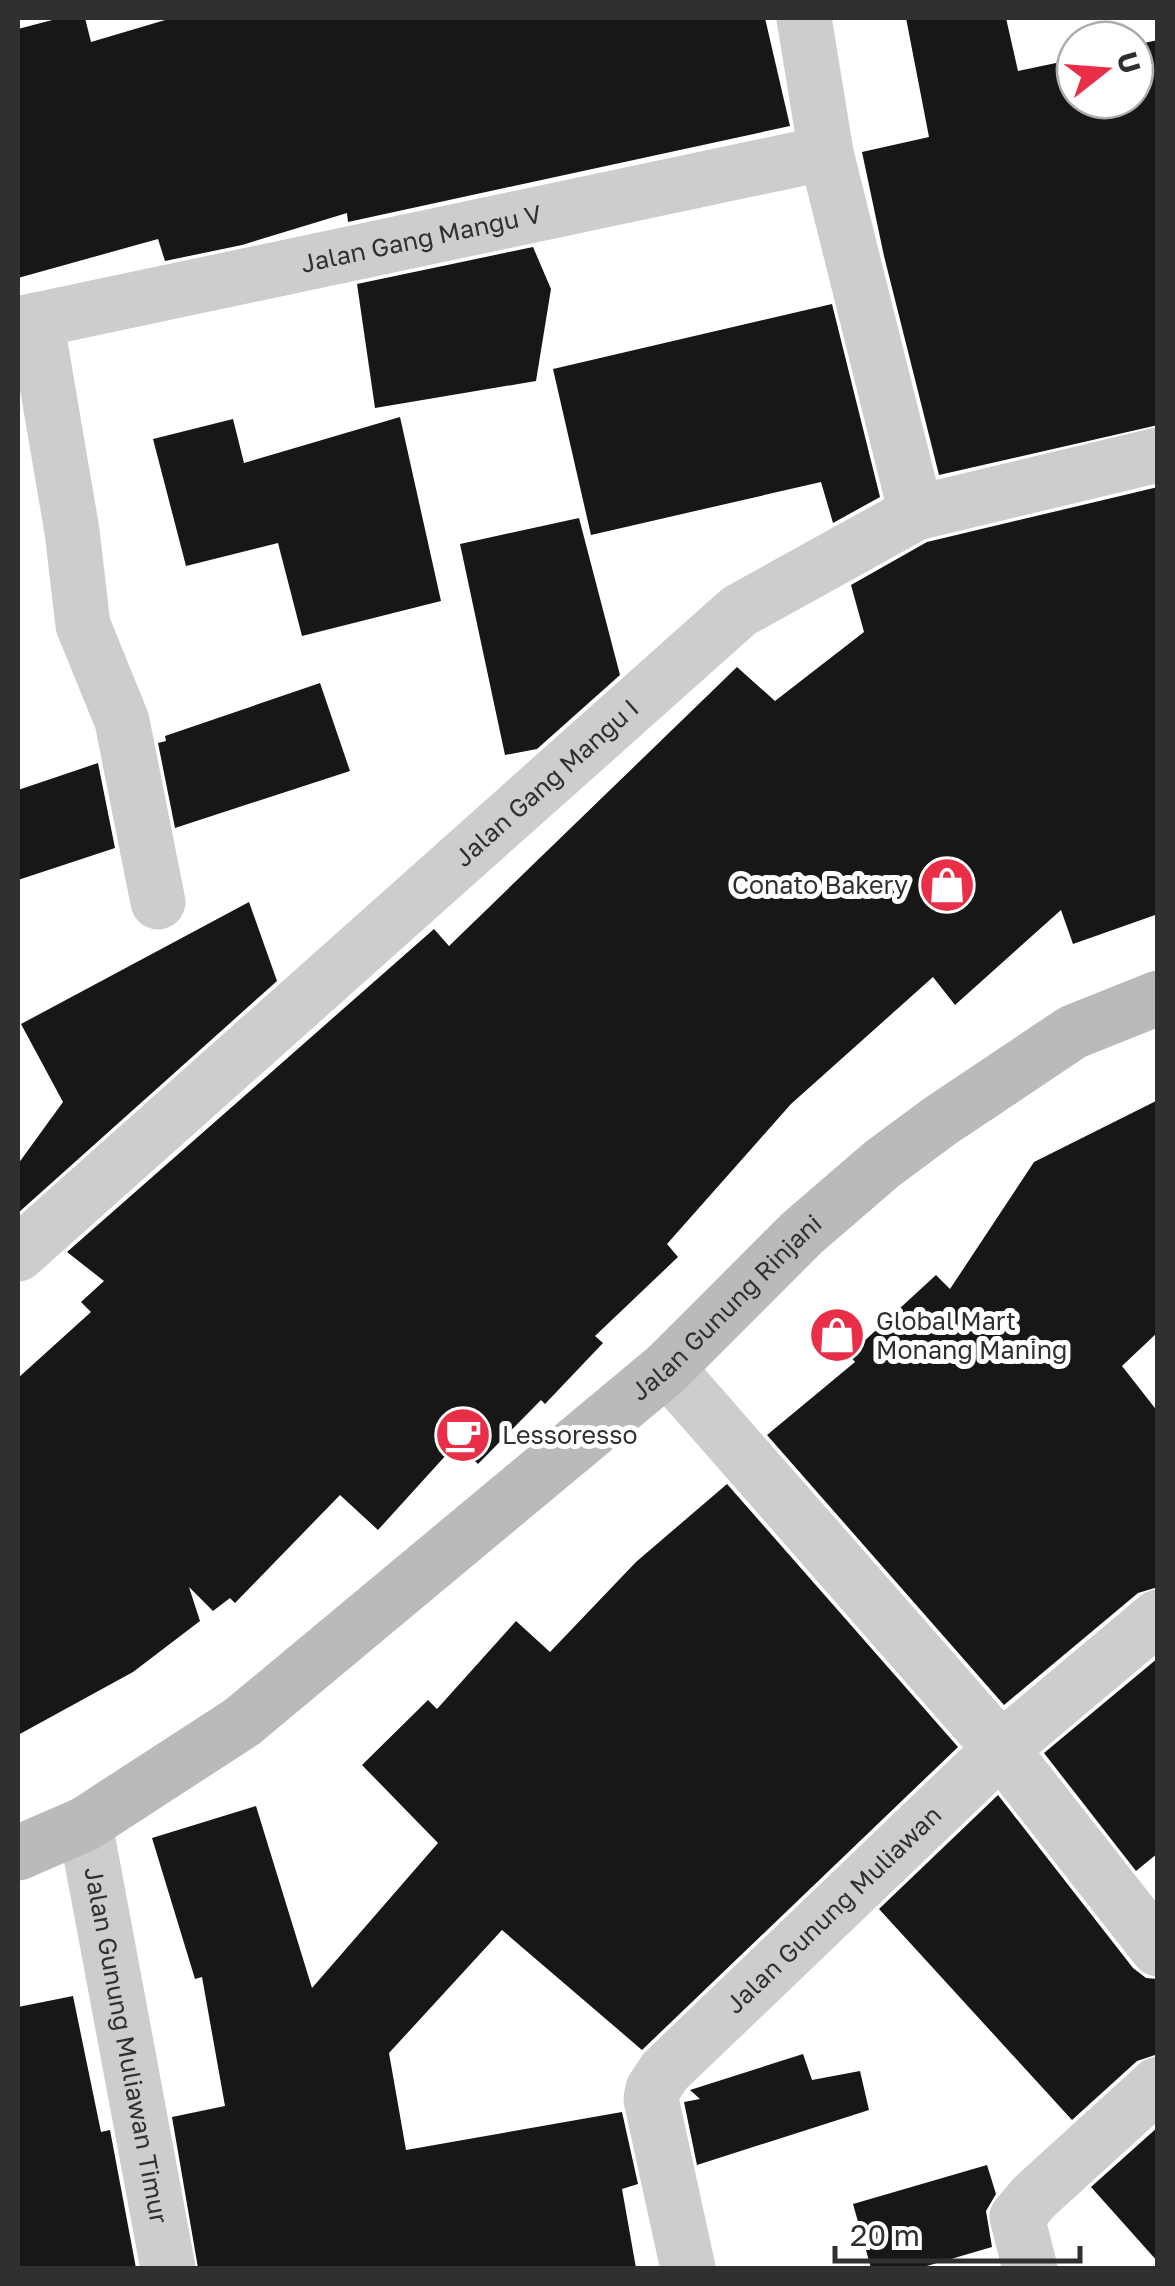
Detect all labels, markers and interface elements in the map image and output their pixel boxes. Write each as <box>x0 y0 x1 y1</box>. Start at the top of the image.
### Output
north arrow <box>1055 20 1155 120</box>
text: U <box>1111 48 1148 77</box>
street label: Jalan Gang Mangu V <box>298 198 544 279</box>
street label: Jalan Gang Mangu I <box>448 692 645 873</box>
shop icon: Conato Bakery <box>917 855 977 915</box>
place label: Conato Bakery <box>732 869 908 900</box>
street label: Jalan Gunung Rinjani <box>624 1207 828 1407</box>
shop icon: Global Mart Monang Maning <box>807 1305 867 1365</box>
place label: Global Mart Monang Maning <box>876 1305 1067 1365</box>
cafe icon: Lessoresso <box>433 1405 493 1465</box>
place label: Lessoresso <box>502 1419 638 1450</box>
street label: Jalan Gunung Muliawan <box>719 1799 947 2020</box>
street label: Jalan Gunung Muliawan Timur <box>78 1864 175 2226</box>
scale bar <box>835 2201 1080 2263</box>
text: 20 m <box>850 2217 920 2253</box>

